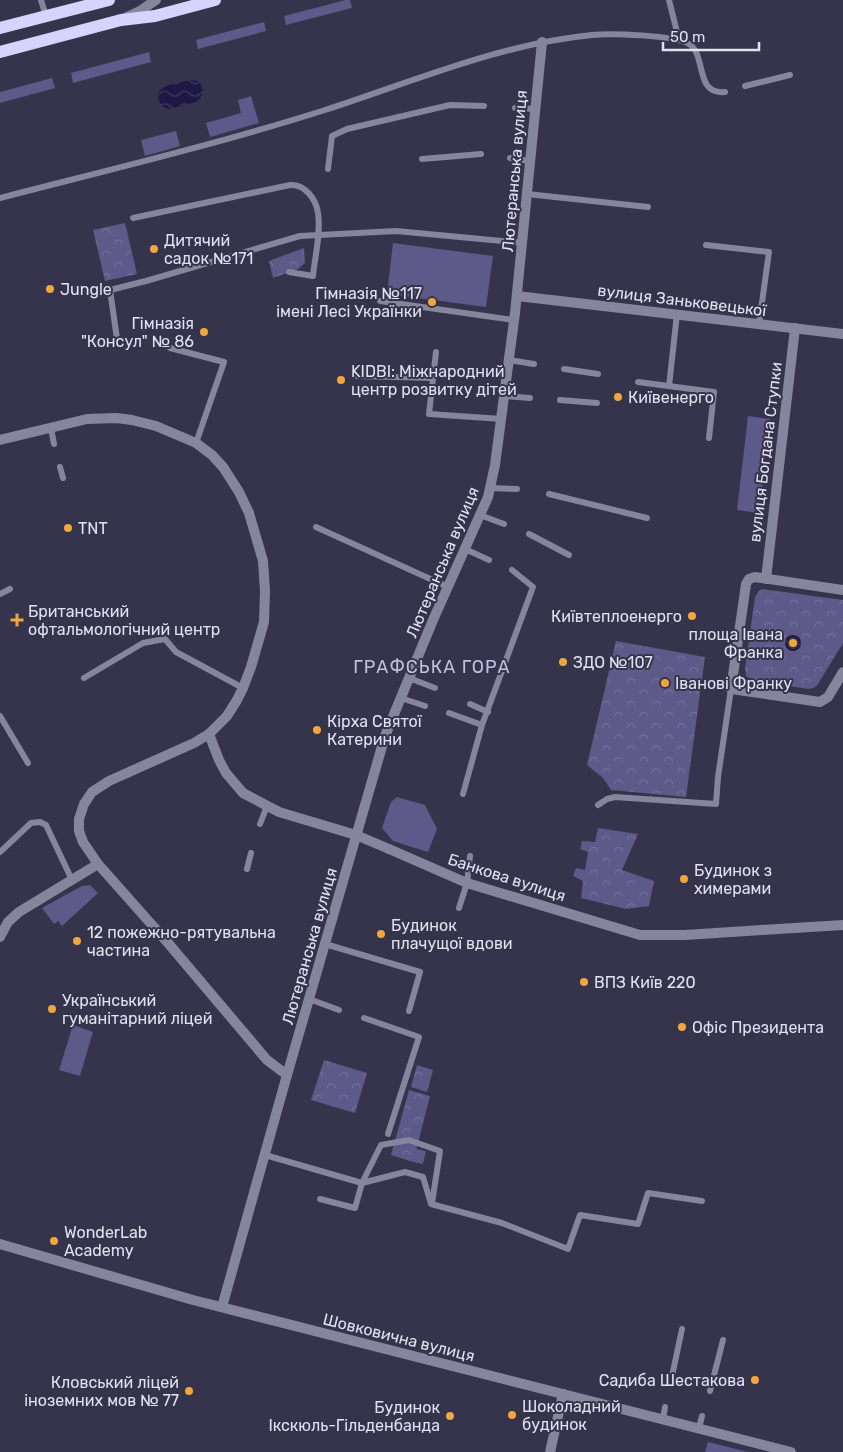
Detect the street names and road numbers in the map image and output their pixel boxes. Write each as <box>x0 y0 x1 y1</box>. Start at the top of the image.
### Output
street label: Лютеранська вулиця <box>498 89 531 253</box>
street label: вулиця Заньковецької <box>597 281 768 320</box>
street label: вулиця Богдана Ступки <box>745 361 786 543</box>
street label: Лютеранська вулиця <box>402 484 483 641</box>
street label: Банкова вулиця <box>446 849 568 905</box>
street label: Лютеранська вулиця <box>278 865 341 1027</box>
street label: Шовковична вулиця <box>321 1309 477 1366</box>

